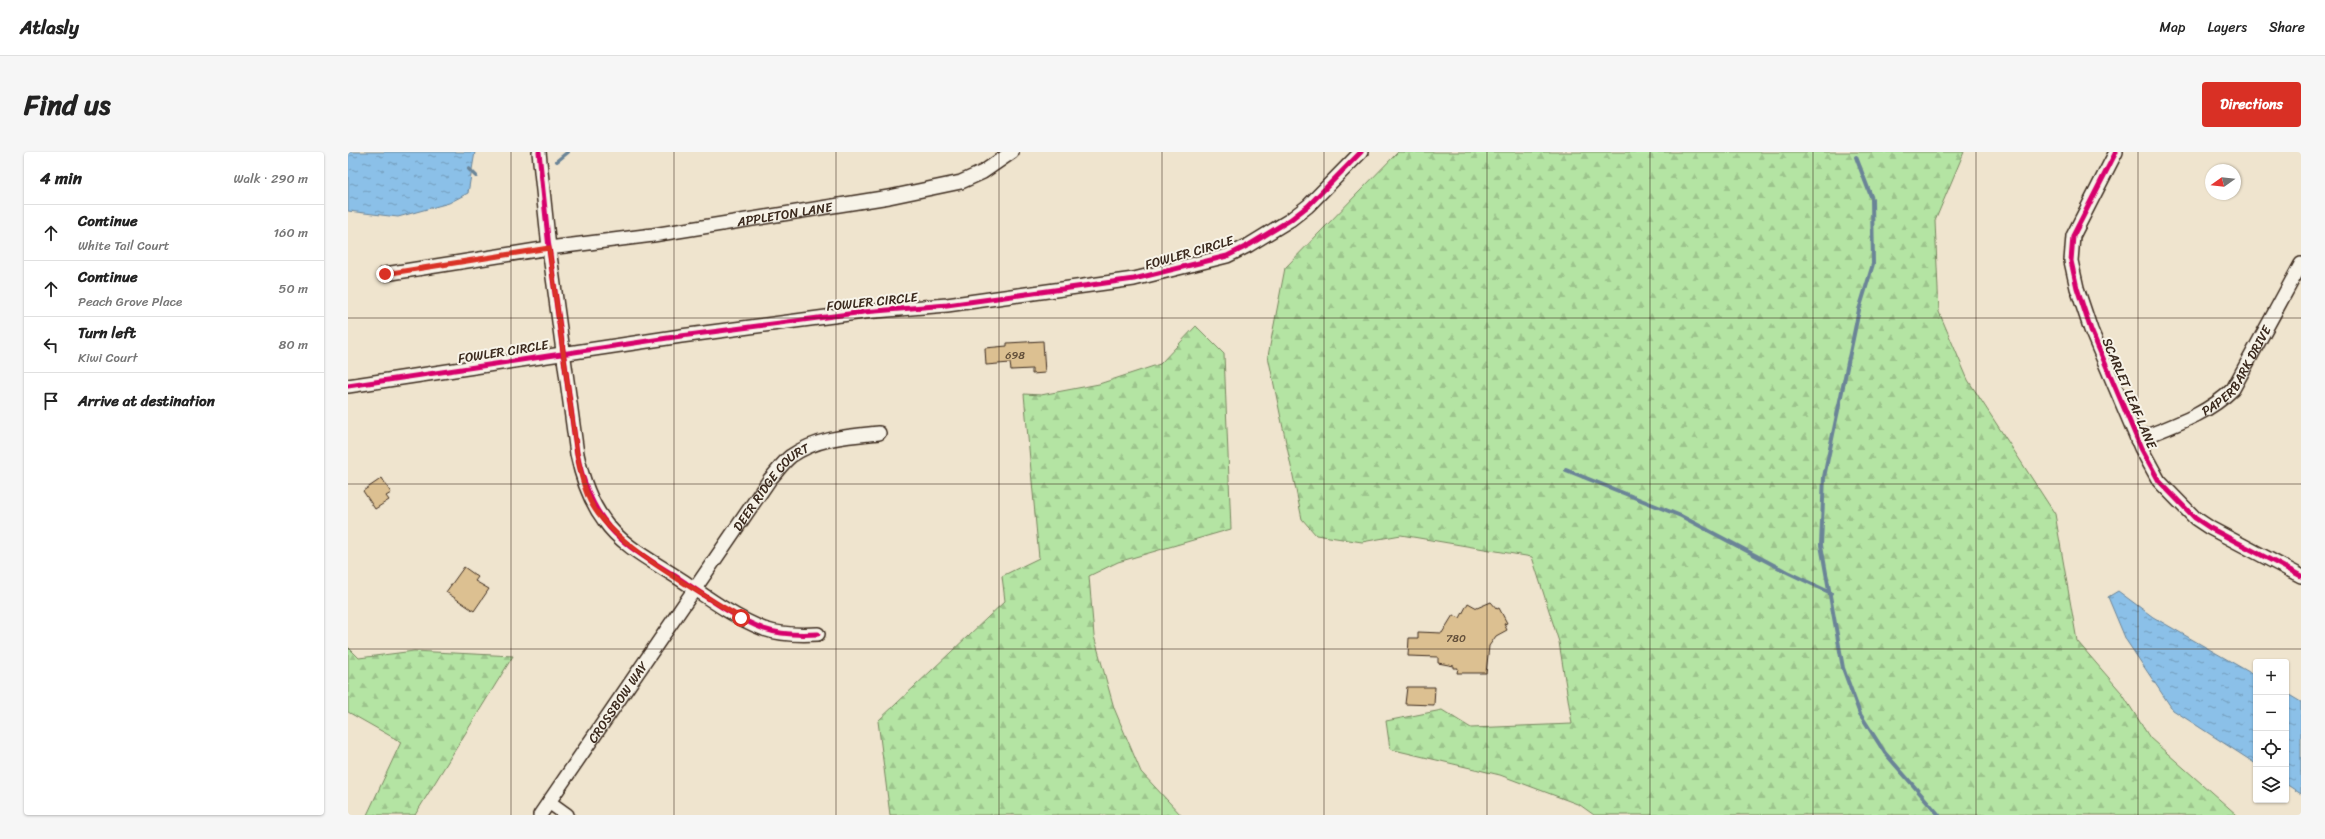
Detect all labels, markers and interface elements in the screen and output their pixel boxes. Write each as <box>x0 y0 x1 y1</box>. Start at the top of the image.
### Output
text: Atlasly <box>20 11 79 44</box>
text: Map <box>2160 15 2185 40</box>
text: Layers <box>2207 15 2247 40</box>
text: Share <box>2269 15 2305 40</box>
text: Find us <box>24 80 111 129</box>
button: Directions <box>2202 82 2301 127</box>
text: 4 min <box>40 163 82 193</box>
north arrow <box>2205 164 2241 200</box>
text: Walk · 290 m <box>234 167 308 190</box>
street label: APPLETON LANE <box>734 195 835 233</box>
text: Continue <box>78 208 138 234</box>
text: 160 m <box>273 221 308 244</box>
icon: ahead <box>40 222 62 244</box>
street label: FOWLER CIRCLE <box>1142 229 1237 276</box>
text: White Tail Court <box>78 234 169 257</box>
text: Continue <box>78 264 138 290</box>
route end <box>376 265 394 283</box>
text: 50 m <box>278 277 308 300</box>
icon: ahead <box>40 278 62 300</box>
street label: FOWLER CIRCLE <box>825 285 919 318</box>
text: Peach Grove Place <box>78 290 182 313</box>
text: Turn left <box>78 320 136 346</box>
street label: PAPERBARK DRIVE <box>2197 320 2278 422</box>
text: 80 m <box>279 333 308 356</box>
street label: FOWLER CIRCLE <box>456 333 551 370</box>
icon: left <box>40 334 62 356</box>
street label: SCARLET LEAF LANE <box>2096 334 2164 453</box>
text: Kiwi Court <box>78 346 138 369</box>
house number: 698 <box>1005 346 1025 365</box>
text: Arrive at destination <box>78 388 215 414</box>
icon: arrive <box>40 390 62 412</box>
street label: DEER RIDGE COURT <box>727 436 814 536</box>
route start <box>732 609 750 627</box>
house number: 780 <box>1446 629 1466 648</box>
street label: CROSSBOW WAY <box>582 656 655 748</box>
map controls <box>2253 659 2289 803</box>
button: + <box>2253 659 2289 695</box>
button: − <box>2253 695 2289 731</box>
button: locate <box>2253 731 2289 767</box>
button: layers <box>2253 767 2289 803</box>

